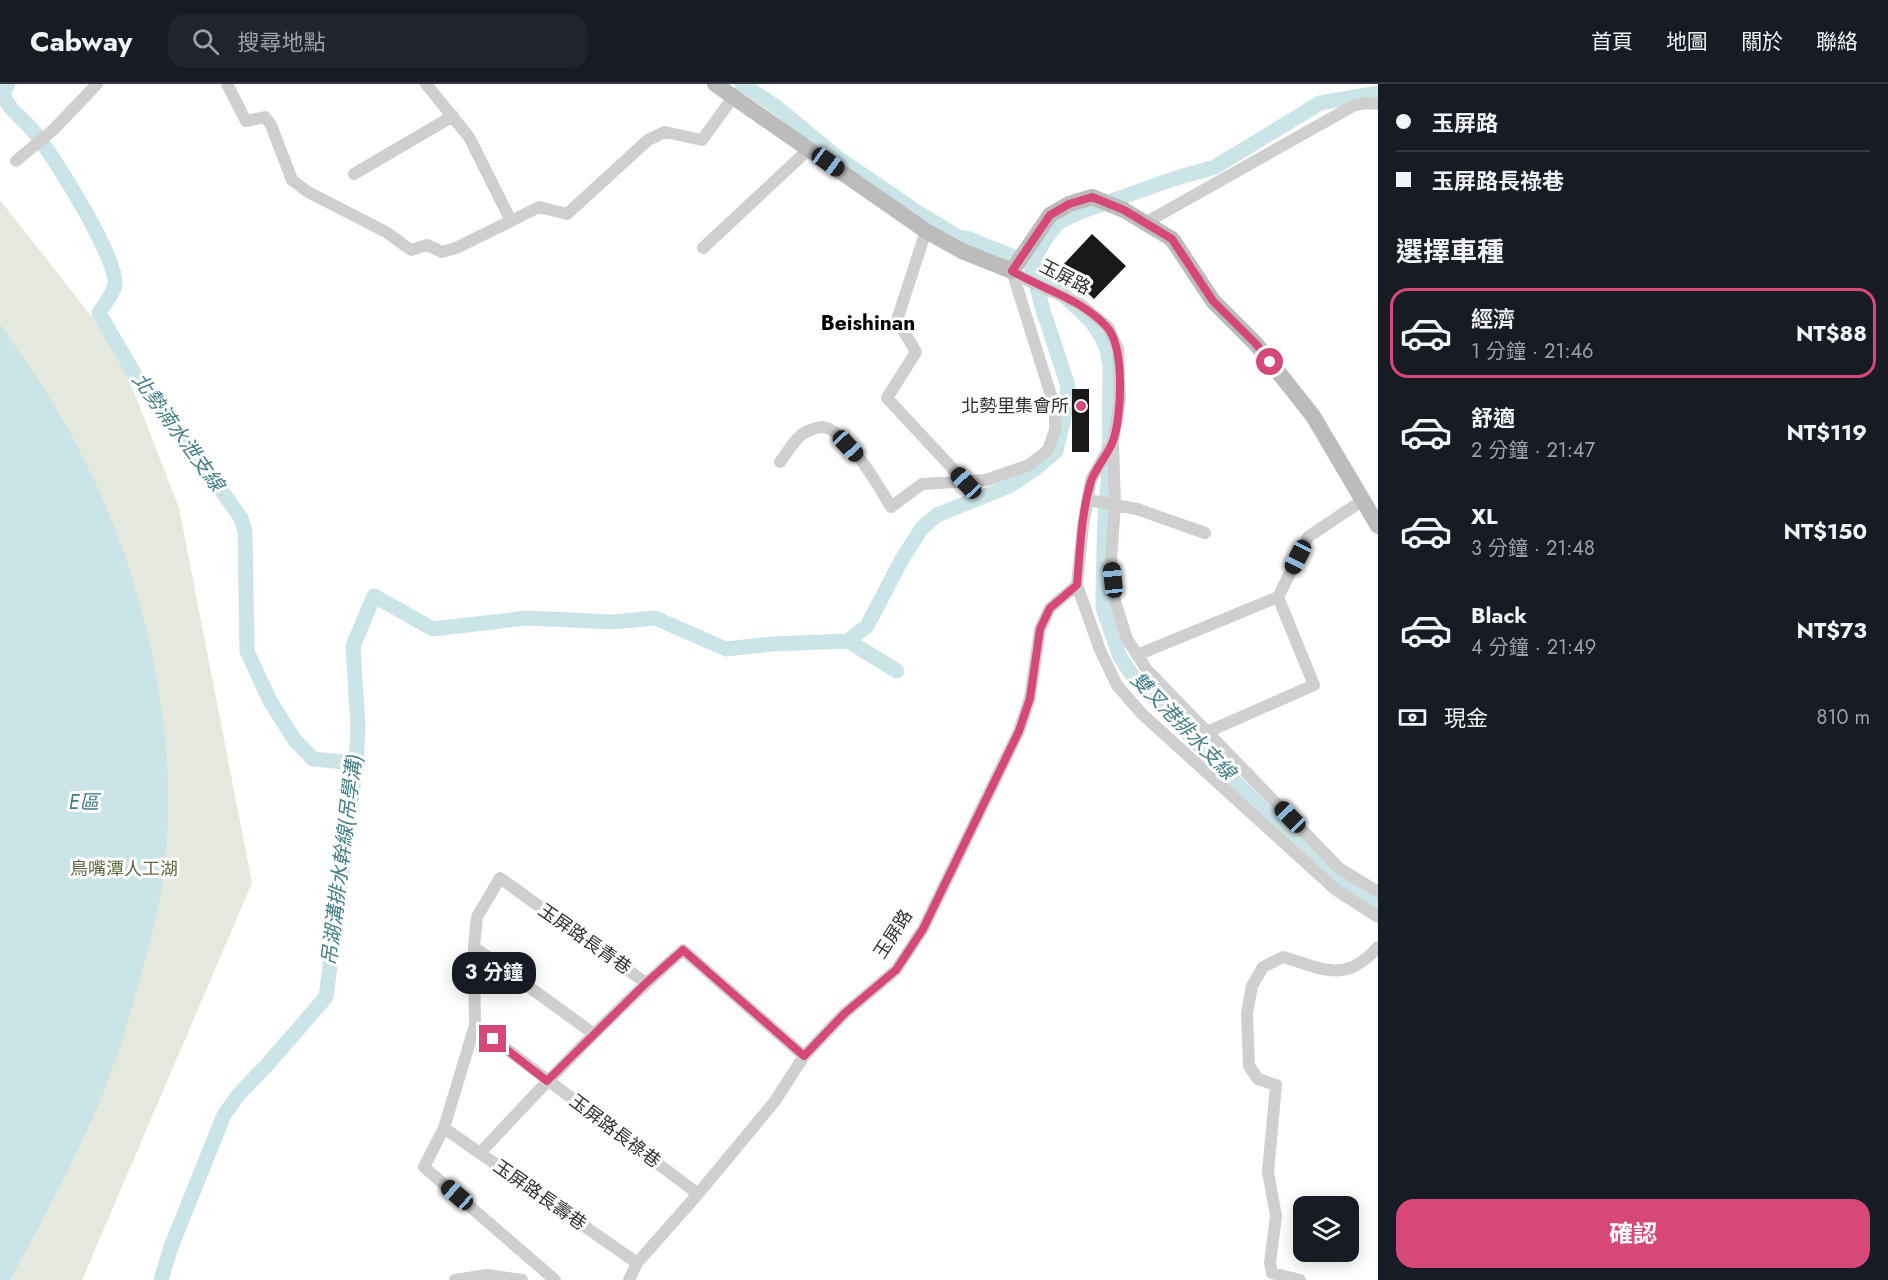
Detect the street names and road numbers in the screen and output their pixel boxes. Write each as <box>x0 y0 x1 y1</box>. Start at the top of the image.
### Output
street label: 玉屏路 <box>1035 253 1095 301</box>
street label: 玉屏路長青巷 <box>533 897 637 981</box>
street label: 玉屏路 <box>867 904 919 964</box>
street label: 玉屏路長祿巷 <box>564 1088 666 1174</box>
street label: 玉屏路長壽巷 <box>488 1153 592 1237</box>

